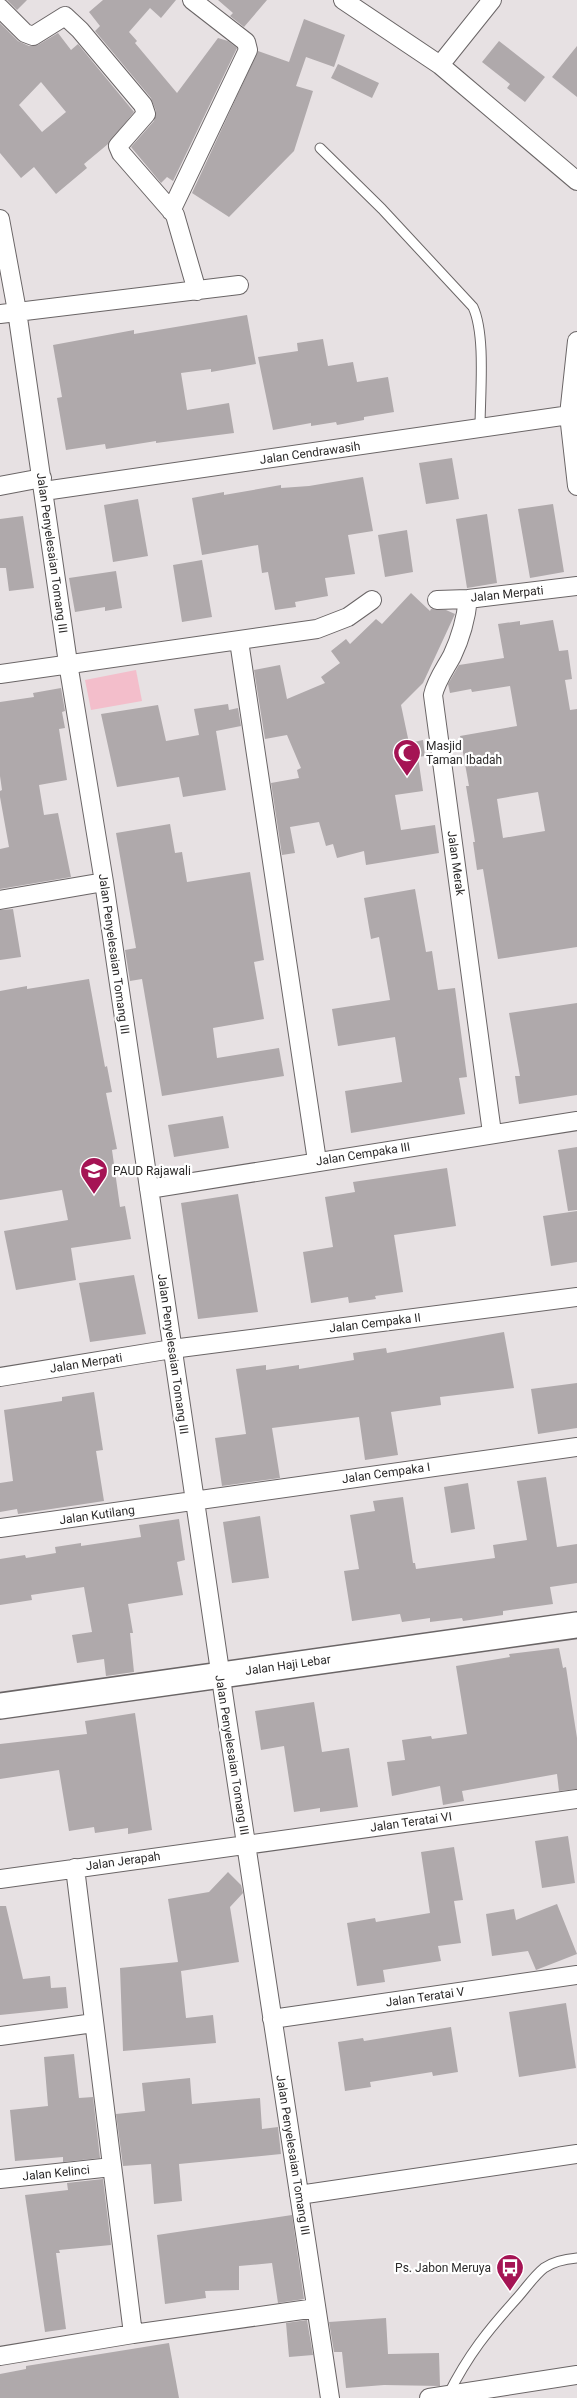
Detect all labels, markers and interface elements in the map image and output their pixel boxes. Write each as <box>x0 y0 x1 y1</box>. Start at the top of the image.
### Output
street label: Jalan Cendrawasih <box>259 439 361 467</box>
street label: Jalan Penyelesaian Tomang III <box>34 472 70 634</box>
street label: Jalan Merpati <box>470 583 544 605</box>
mosque icon: Masjid Taman Ibadah <box>392 738 422 777</box>
place label: Masjid Taman Ibadah <box>426 739 502 767</box>
street label: Jalan Merak <box>445 830 468 897</box>
street label: Jalan Penyelesaian Tomang III <box>96 873 132 1035</box>
street label: Jalan Cempaka III <box>315 1140 411 1168</box>
school or university icon: PAUD Rajawali <box>79 1156 109 1195</box>
place label: PAUD Rajawali <box>113 1164 191 1178</box>
street label: Jalan Penyelesaian Tomang III <box>155 1273 191 1435</box>
street label: Jalan Cempaka II <box>328 1310 422 1336</box>
street label: Jalan Merpati <box>49 1350 123 1376</box>
street label: Jalan Cempaka I <box>341 1460 431 1486</box>
street label: Jalan Kutilang <box>58 1503 136 1527</box>
street label: Jalan Haji Lebar <box>244 1652 332 1678</box>
street label: Jalan Penyelesaian Tomang III <box>212 1674 252 1836</box>
street label: Jalan Teratai VI <box>369 1809 453 1835</box>
street label: Jalan Jerapah <box>85 1849 161 1873</box>
street label: Jalan Teratai V <box>385 1985 466 2009</box>
street label: Jalan Penyelesaian Tomang III <box>273 2074 313 2236</box>
street label: Jalan Kelinci <box>22 2162 90 2183</box>
bus stop icon: Ps. Jabon Meruya <box>495 2253 525 2292</box>
place label: Ps. Jabon Meruya <box>395 2261 491 2275</box>

